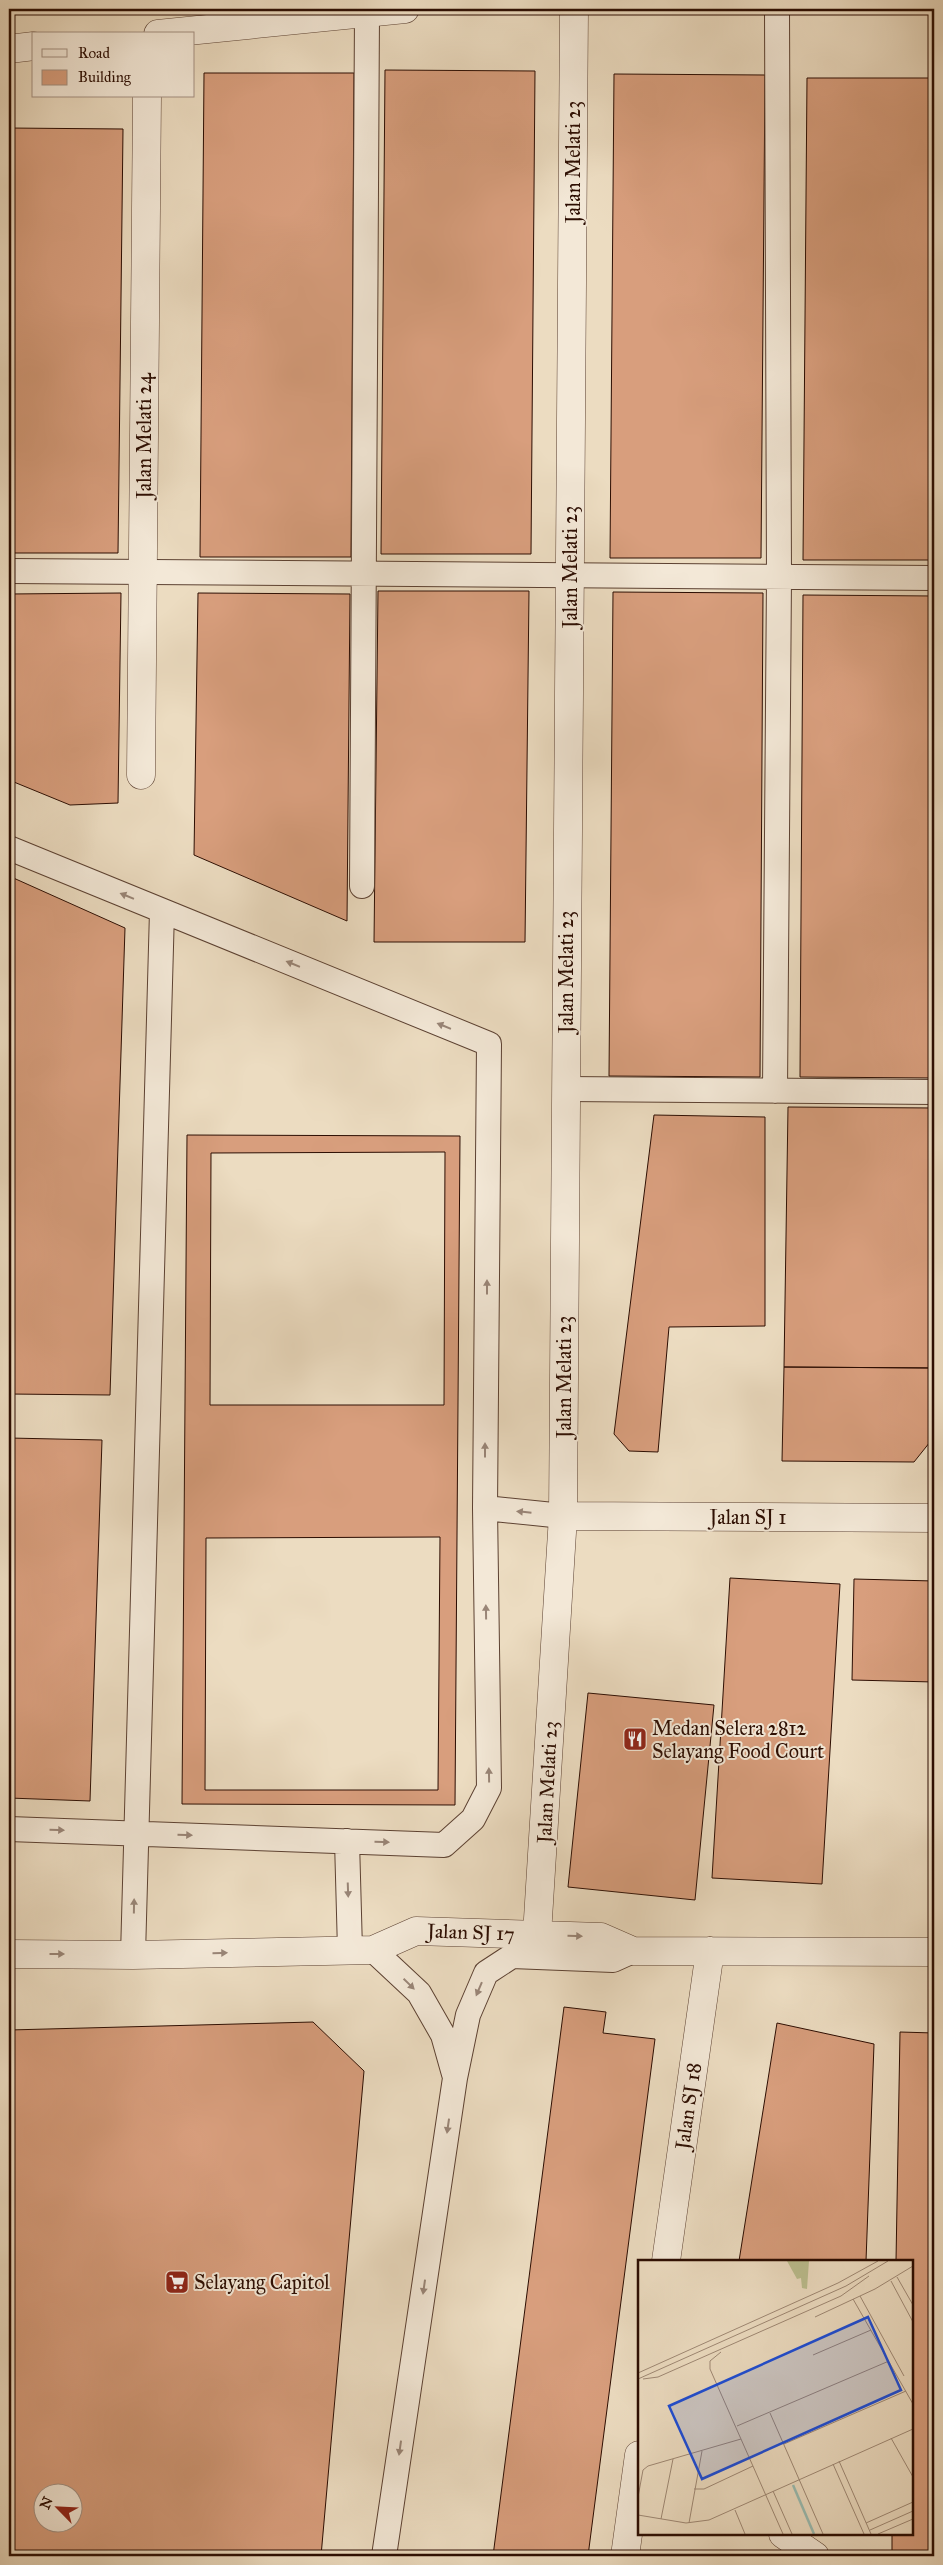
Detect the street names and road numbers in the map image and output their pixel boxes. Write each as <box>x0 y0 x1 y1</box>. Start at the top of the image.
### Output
street label: Jalan Melati 23 <box>561 101 586 225</box>
street label: Jalan Melati 24 <box>132 372 157 501</box>
street label: Jalan Melati 23 <box>558 506 583 630</box>
street label: Jalan Melati 23 <box>554 911 579 1035</box>
street label: Jalan Melati 23 <box>552 1316 577 1440</box>
street label: Jalan SJ 1 <box>708 1505 787 1530</box>
street label: Jalan Melati 23 <box>532 1720 563 1846</box>
street label: Jalan SJ 17 <box>425 1918 515 1947</box>
street label: Jalan SJ 18 <box>670 2061 707 2153</box>

